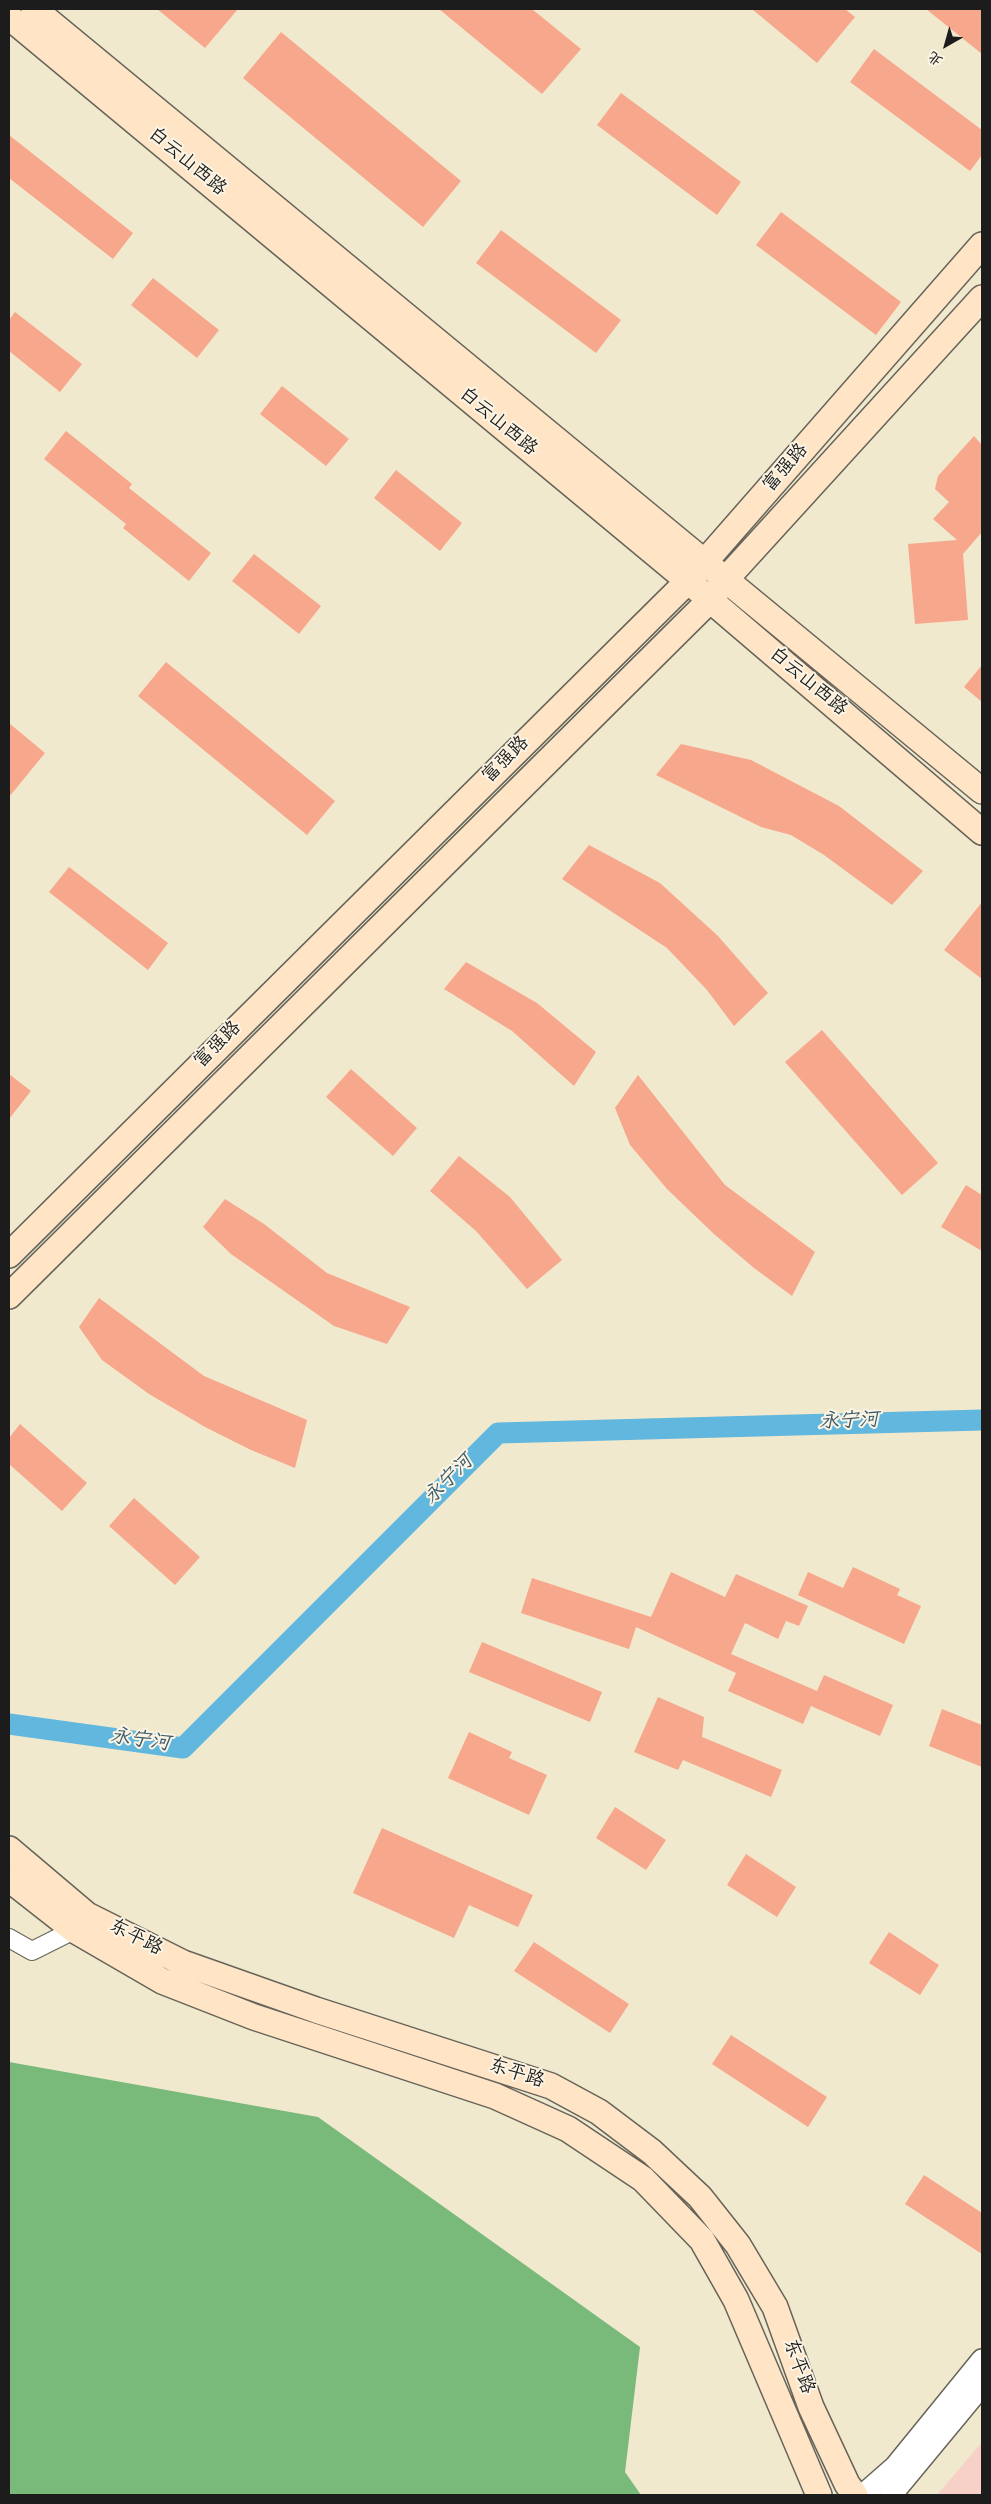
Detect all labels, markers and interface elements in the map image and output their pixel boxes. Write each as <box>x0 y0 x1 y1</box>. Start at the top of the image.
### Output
north arrow <box>921 20 971 70</box>
text: 北 <box>926 46 947 68</box>
street label: 白云山西路 <box>142 124 230 202</box>
street label: 白云山西路 <box>453 384 541 462</box>
street label: 富强路 <box>760 440 814 498</box>
street label: 白云山西路 <box>763 644 851 722</box>
street label: 富强路 <box>479 733 535 789</box>
street label: 富强路 <box>191 1018 247 1074</box>
water label: 永宁河 <box>819 1410 879 1436</box>
water label: 永宁河 <box>420 1451 480 1511</box>
water label: 永宁河 <box>109 1726 171 1758</box>
street label: 东平路 <box>104 1916 166 1962</box>
street label: 东平路 <box>485 2055 547 2095</box>
street label: 东平路 <box>777 2336 817 2398</box>

